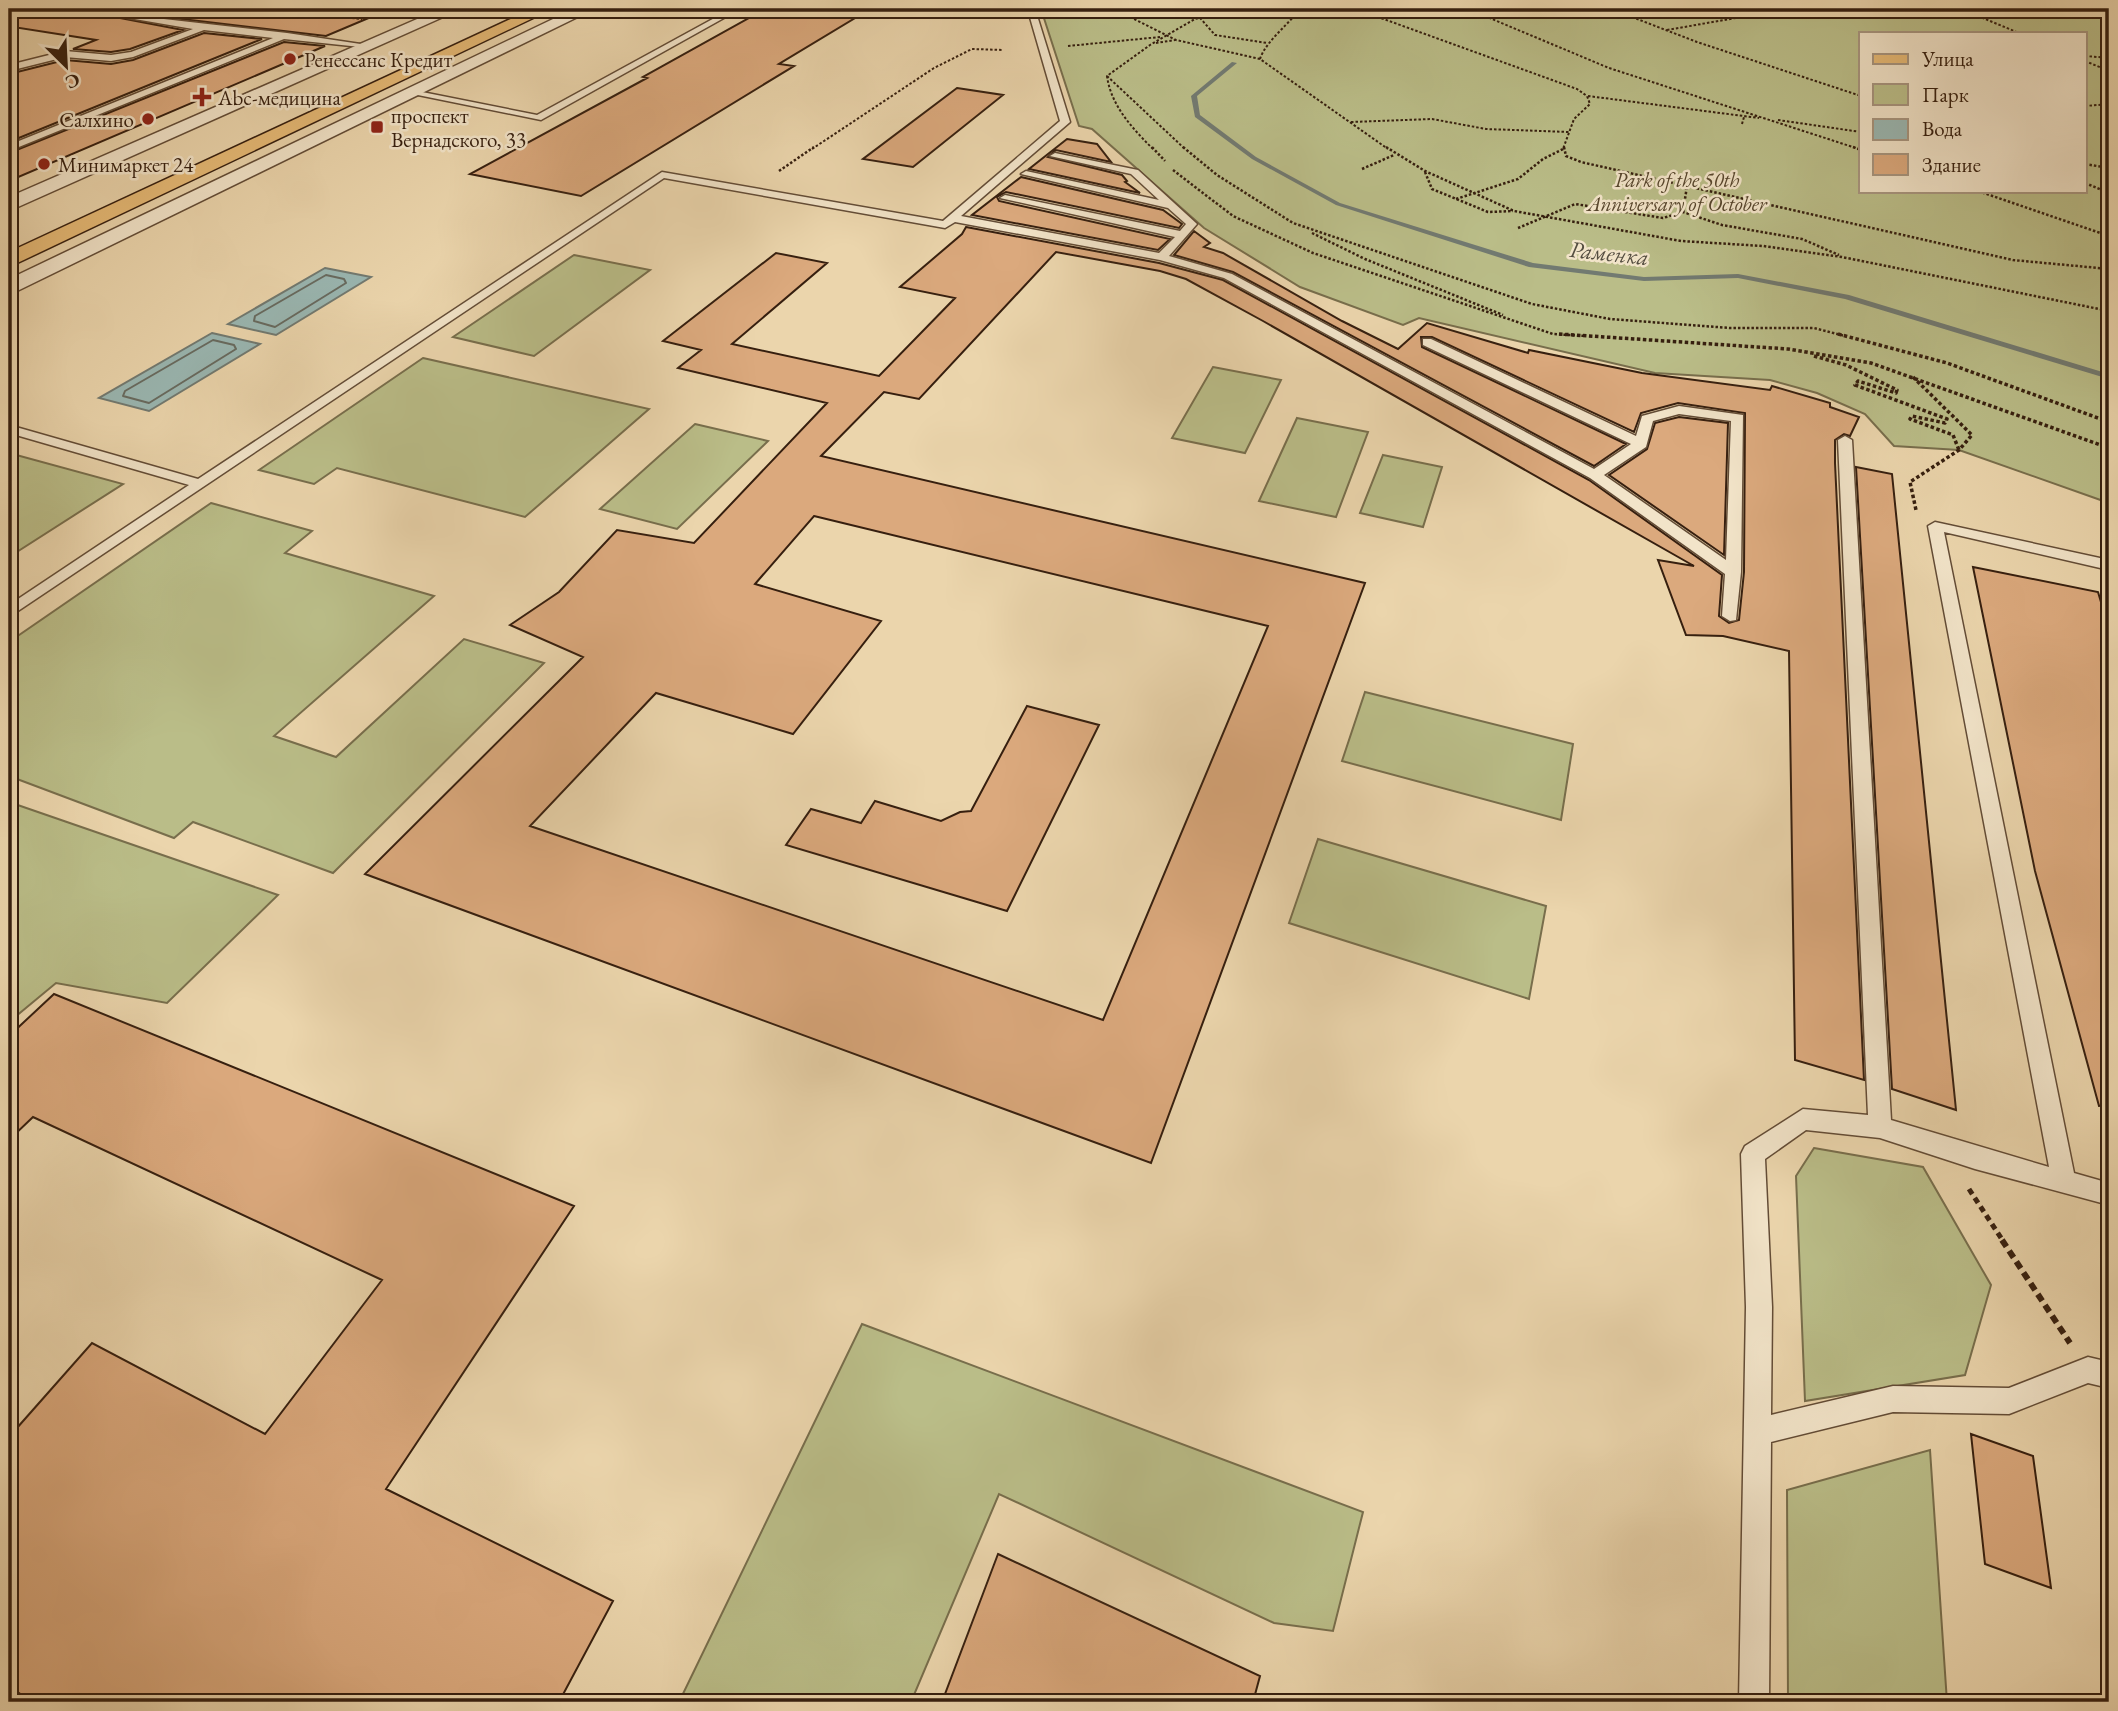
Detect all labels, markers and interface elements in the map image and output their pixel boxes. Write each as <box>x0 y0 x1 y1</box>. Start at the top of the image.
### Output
north arrow <box>32 32 102 102</box>
legend <box>1859 32 2086 192</box>
text: Улица <box>1921 45 1974 72</box>
place label: Ренессанс Кредит <box>304 46 453 73</box>
marker: Ренессанс Кредит <box>282 51 298 67</box>
text: С <box>61 67 84 95</box>
text: Парк <box>1922 81 1969 108</box>
place label: Abc-медицина <box>217 84 341 111</box>
marker: Abc-медицина <box>192 87 212 107</box>
place label: проспект Вернадского, 33 <box>391 102 526 153</box>
place label: Салхино <box>59 106 134 133</box>
marker: Салхино <box>140 111 156 127</box>
text: Вода <box>1922 115 1963 142</box>
marker: проспект Вернадского, 33 <box>369 119 385 135</box>
place label: Минимаркет 24 <box>58 151 194 178</box>
text: Здание <box>1922 151 1981 178</box>
marker: Минимаркет 24 <box>36 156 52 172</box>
park label: Park of the 50th Anniversary of October <box>1585 166 1768 217</box>
water label: Раменка <box>1568 234 1650 272</box>

